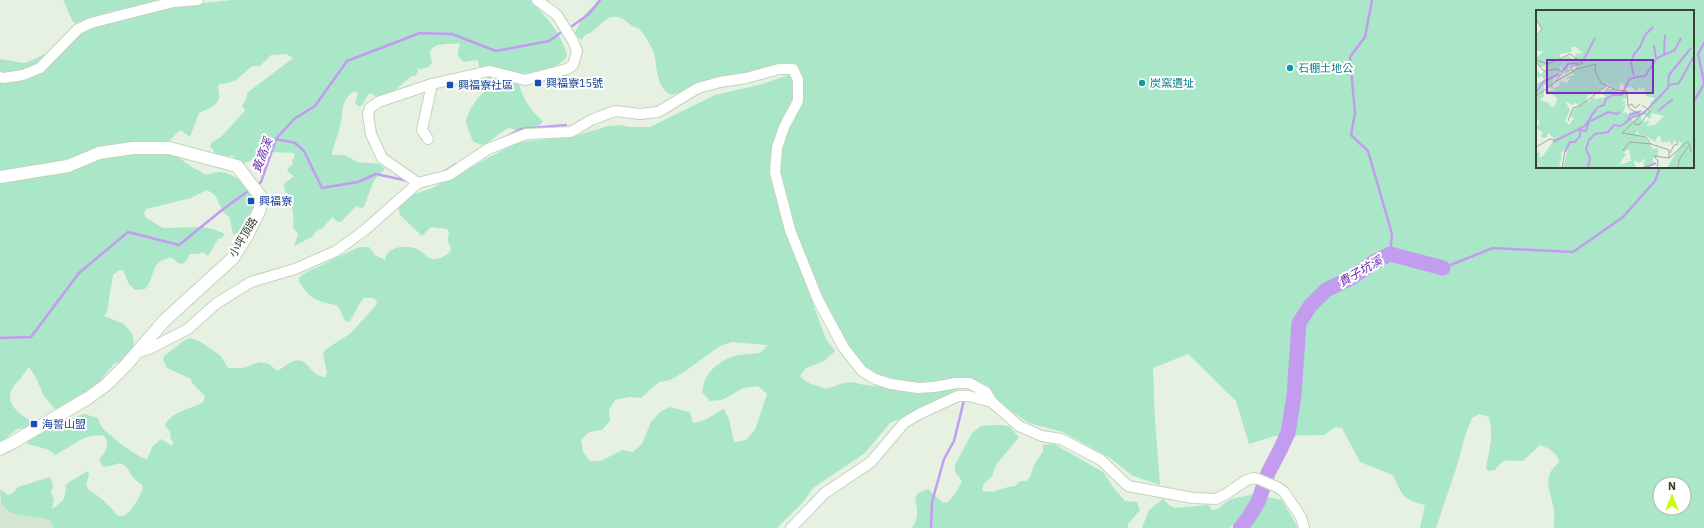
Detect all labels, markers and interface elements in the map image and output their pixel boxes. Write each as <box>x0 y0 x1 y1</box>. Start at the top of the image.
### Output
inset map <box>1536 10 1694 168</box>
place label: 石棚土地公 <box>1298 61 1353 75</box>
marker: 石棚土地公 <box>1285 63 1295 73</box>
place label: 興福寮15號 <box>546 76 603 90</box>
place label: 炭窯遺址 <box>1150 76 1194 90</box>
place label: 興福寮社區 <box>458 78 513 92</box>
marker: 興福寮15號 <box>533 78 543 88</box>
marker: 炭窯遺址 <box>1137 78 1147 88</box>
marker: 興福寮社區 <box>445 80 455 90</box>
water label: 黃高溪 <box>249 134 276 174</box>
place label: 興福寮 <box>259 194 292 208</box>
marker: 興福寮 <box>246 196 256 206</box>
street label: 小坪頂路 <box>226 215 260 259</box>
water label: 貴子坑溪 <box>1335 252 1386 289</box>
place label: 海誓山盟 <box>42 417 86 431</box>
marker: 海誓山盟 <box>29 419 39 429</box>
north arrow <box>1652 476 1692 516</box>
text: N <box>1668 479 1676 493</box>

